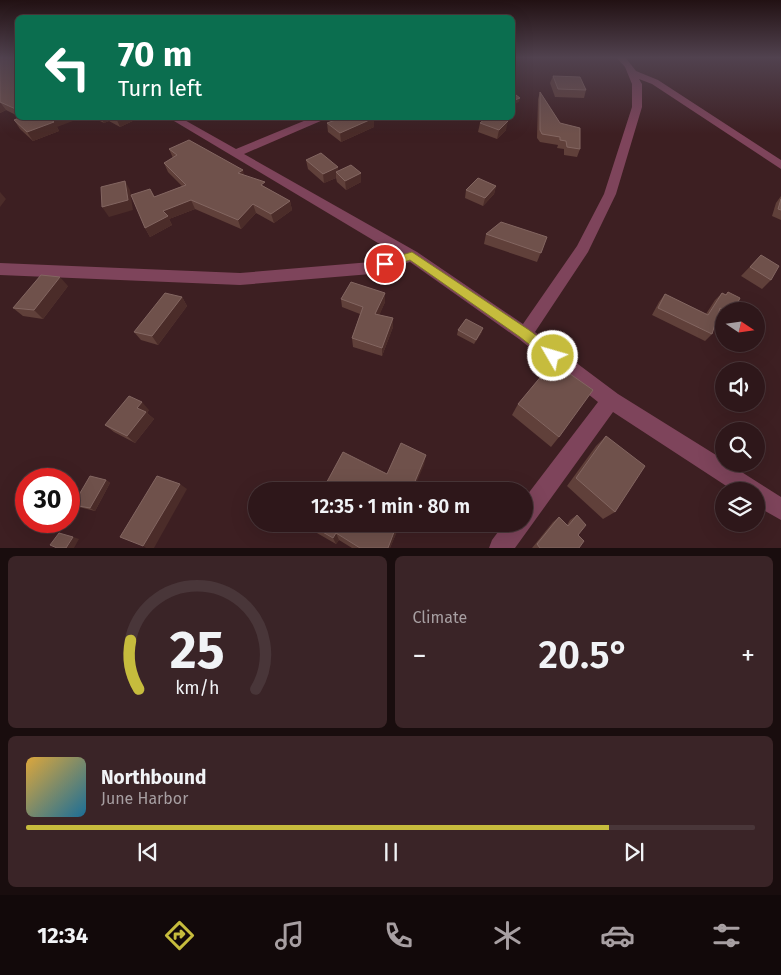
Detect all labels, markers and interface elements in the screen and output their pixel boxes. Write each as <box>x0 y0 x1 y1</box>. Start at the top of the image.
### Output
text: 70 m <box>118 33 192 75</box>
icon: left <box>35 35 100 100</box>
text: Turn left <box>118 75 202 102</box>
pin <box>364 243 406 285</box>
icon: arrive <box>371 250 399 278</box>
north arrow <box>715 302 765 352</box>
map controls <box>715 302 765 532</box>
position arrow <box>526 329 578 381</box>
button: sound <box>715 362 765 412</box>
button: search <box>715 422 765 472</box>
speed limit sign: 30 <box>15 468 80 533</box>
button: layers <box>715 482 765 532</box>
text: 12:35 · 1 min · 80 m <box>311 495 470 518</box>
text: Climate <box>413 608 467 627</box>
text: 25 <box>170 619 225 682</box>
text: 20.5° <box>539 632 629 678</box>
text: − <box>413 639 427 672</box>
text: + <box>741 639 755 672</box>
text: km/h <box>175 677 219 699</box>
text: Northbound <box>101 766 206 789</box>
text: June Harbor <box>101 789 188 808</box>
icon: previous <box>134 838 162 866</box>
icon: pause <box>377 838 405 866</box>
icon: next <box>620 838 648 866</box>
icon: directions <box>162 918 197 953</box>
icon: music <box>272 918 307 953</box>
icon: phone <box>381 918 416 953</box>
icon: climate <box>490 918 525 953</box>
icon: car <box>600 918 635 953</box>
icon: filters <box>709 918 744 953</box>
text: 12:34 <box>37 922 88 949</box>

